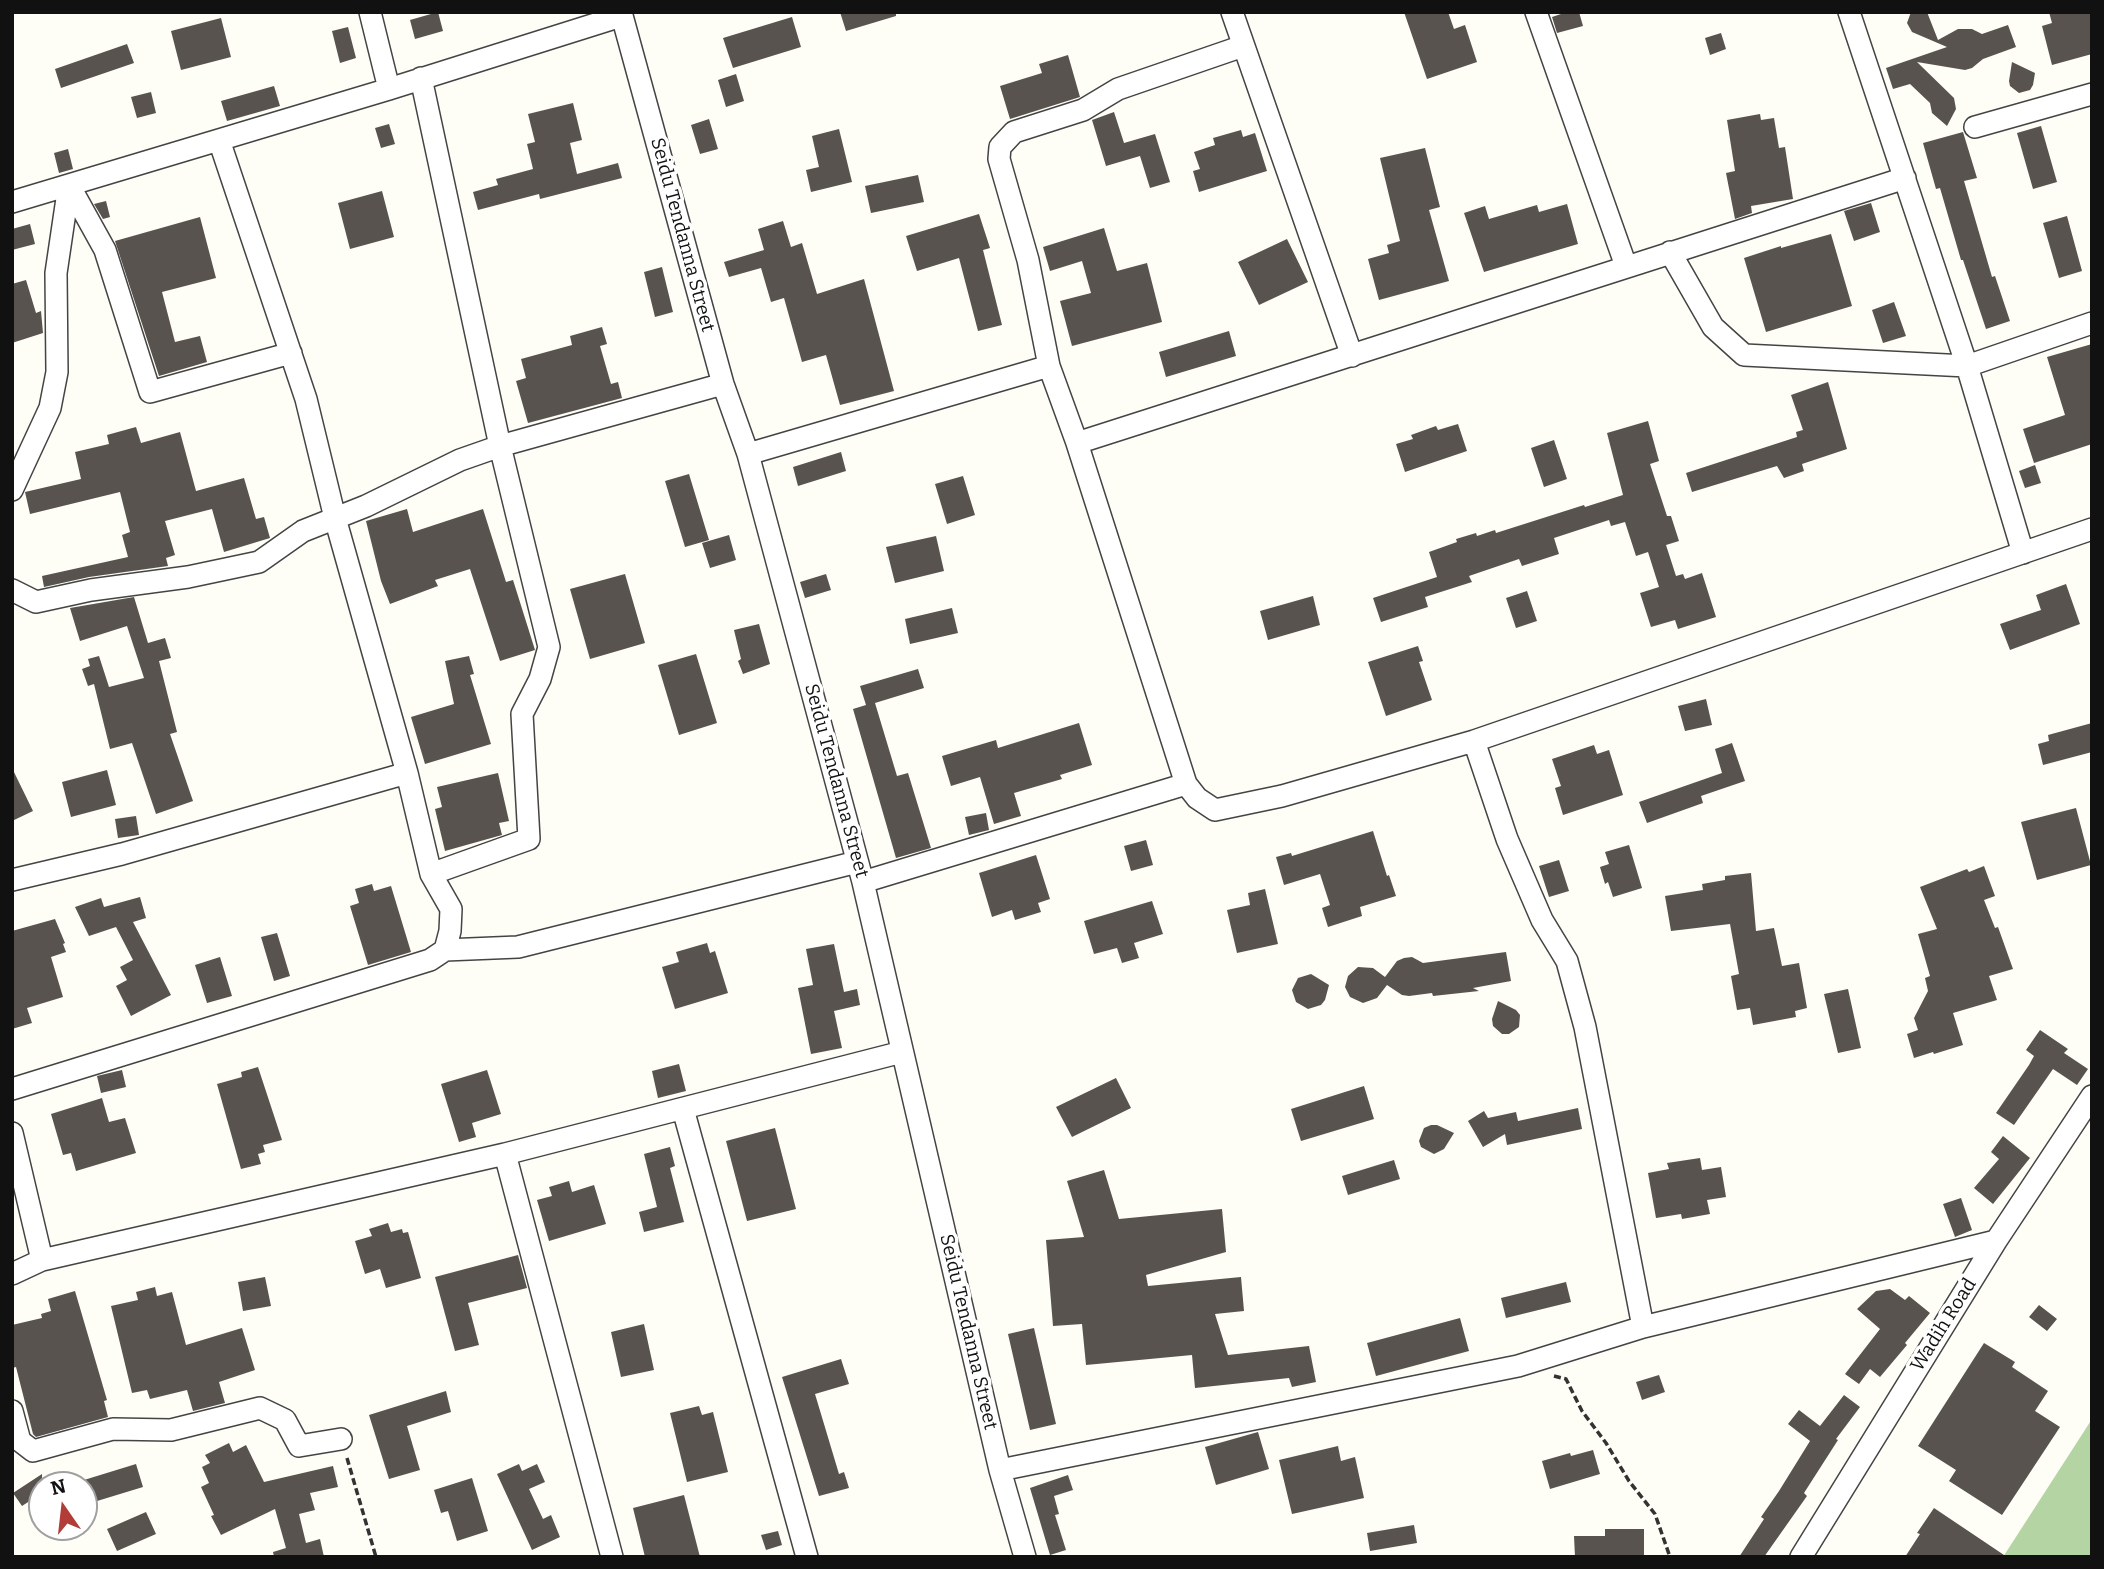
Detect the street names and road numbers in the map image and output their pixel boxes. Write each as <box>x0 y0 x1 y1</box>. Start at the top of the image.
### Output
street label: Seidu Tendanna Street <box>645 135 719 335</box>
street label: Seidu Tendanna Street <box>799 681 873 881</box>
street label: Seidu Tendanna Street <box>934 1232 1002 1432</box>
street label: Wadih Road <box>1906 1274 1982 1376</box>

